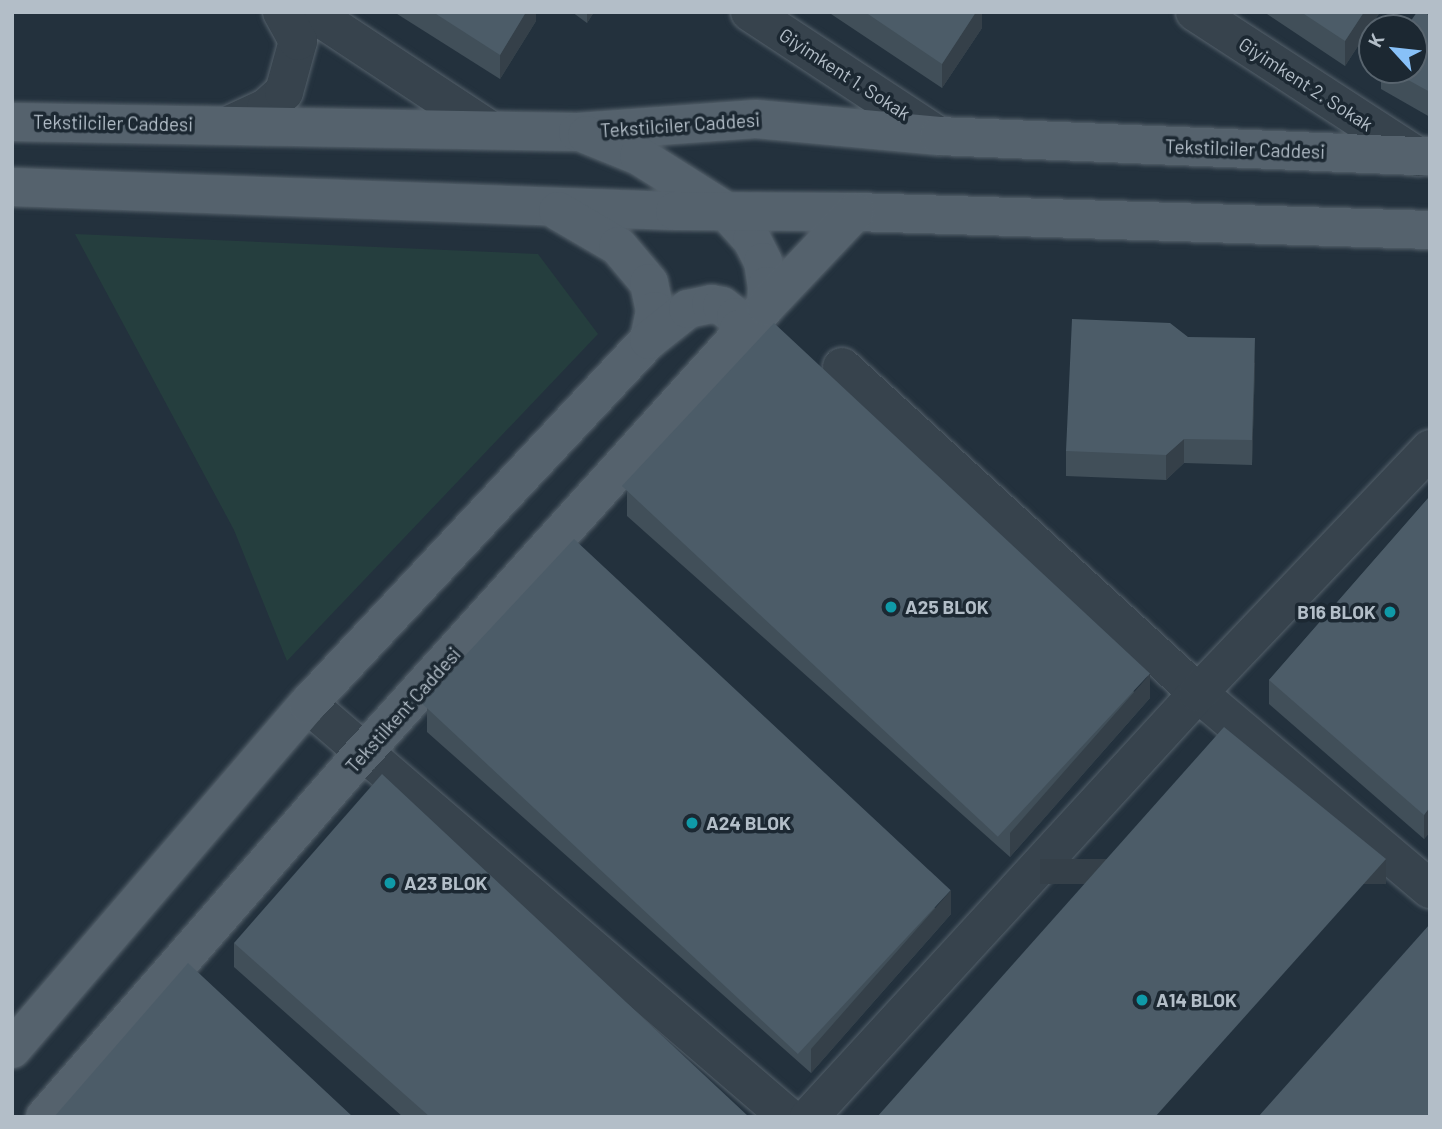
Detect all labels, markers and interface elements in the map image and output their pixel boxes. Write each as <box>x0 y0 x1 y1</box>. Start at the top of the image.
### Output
north arrow <box>1358 14 1428 84</box>
street label: Giyimkent 1. Sokak <box>775 23 915 125</box>
text: K <box>1363 30 1389 51</box>
street label: Giyimkent 2. Sokak <box>1235 32 1377 136</box>
street label: Tekstilciler Caddesi <box>599 108 761 142</box>
street label: Tekstilciler Caddesi <box>33 110 193 136</box>
street label: Tekstilciler Caddesi <box>1165 135 1325 163</box>
place label: A25 BLOK <box>905 596 989 618</box>
marker: A25 BLOK <box>883 599 899 615</box>
place label: B16 BLOK <box>1297 601 1376 623</box>
marker: B16 BLOK <box>1382 604 1398 620</box>
street label: Tekstilkent Caddesi <box>341 643 465 777</box>
place label: A24 BLOK <box>706 812 791 834</box>
marker: A24 BLOK <box>684 815 700 831</box>
place label: A23 BLOK <box>404 872 487 894</box>
marker: A23 BLOK <box>382 875 398 891</box>
place label: A14 BLOK <box>1156 989 1237 1011</box>
marker: A14 BLOK <box>1134 992 1150 1008</box>

